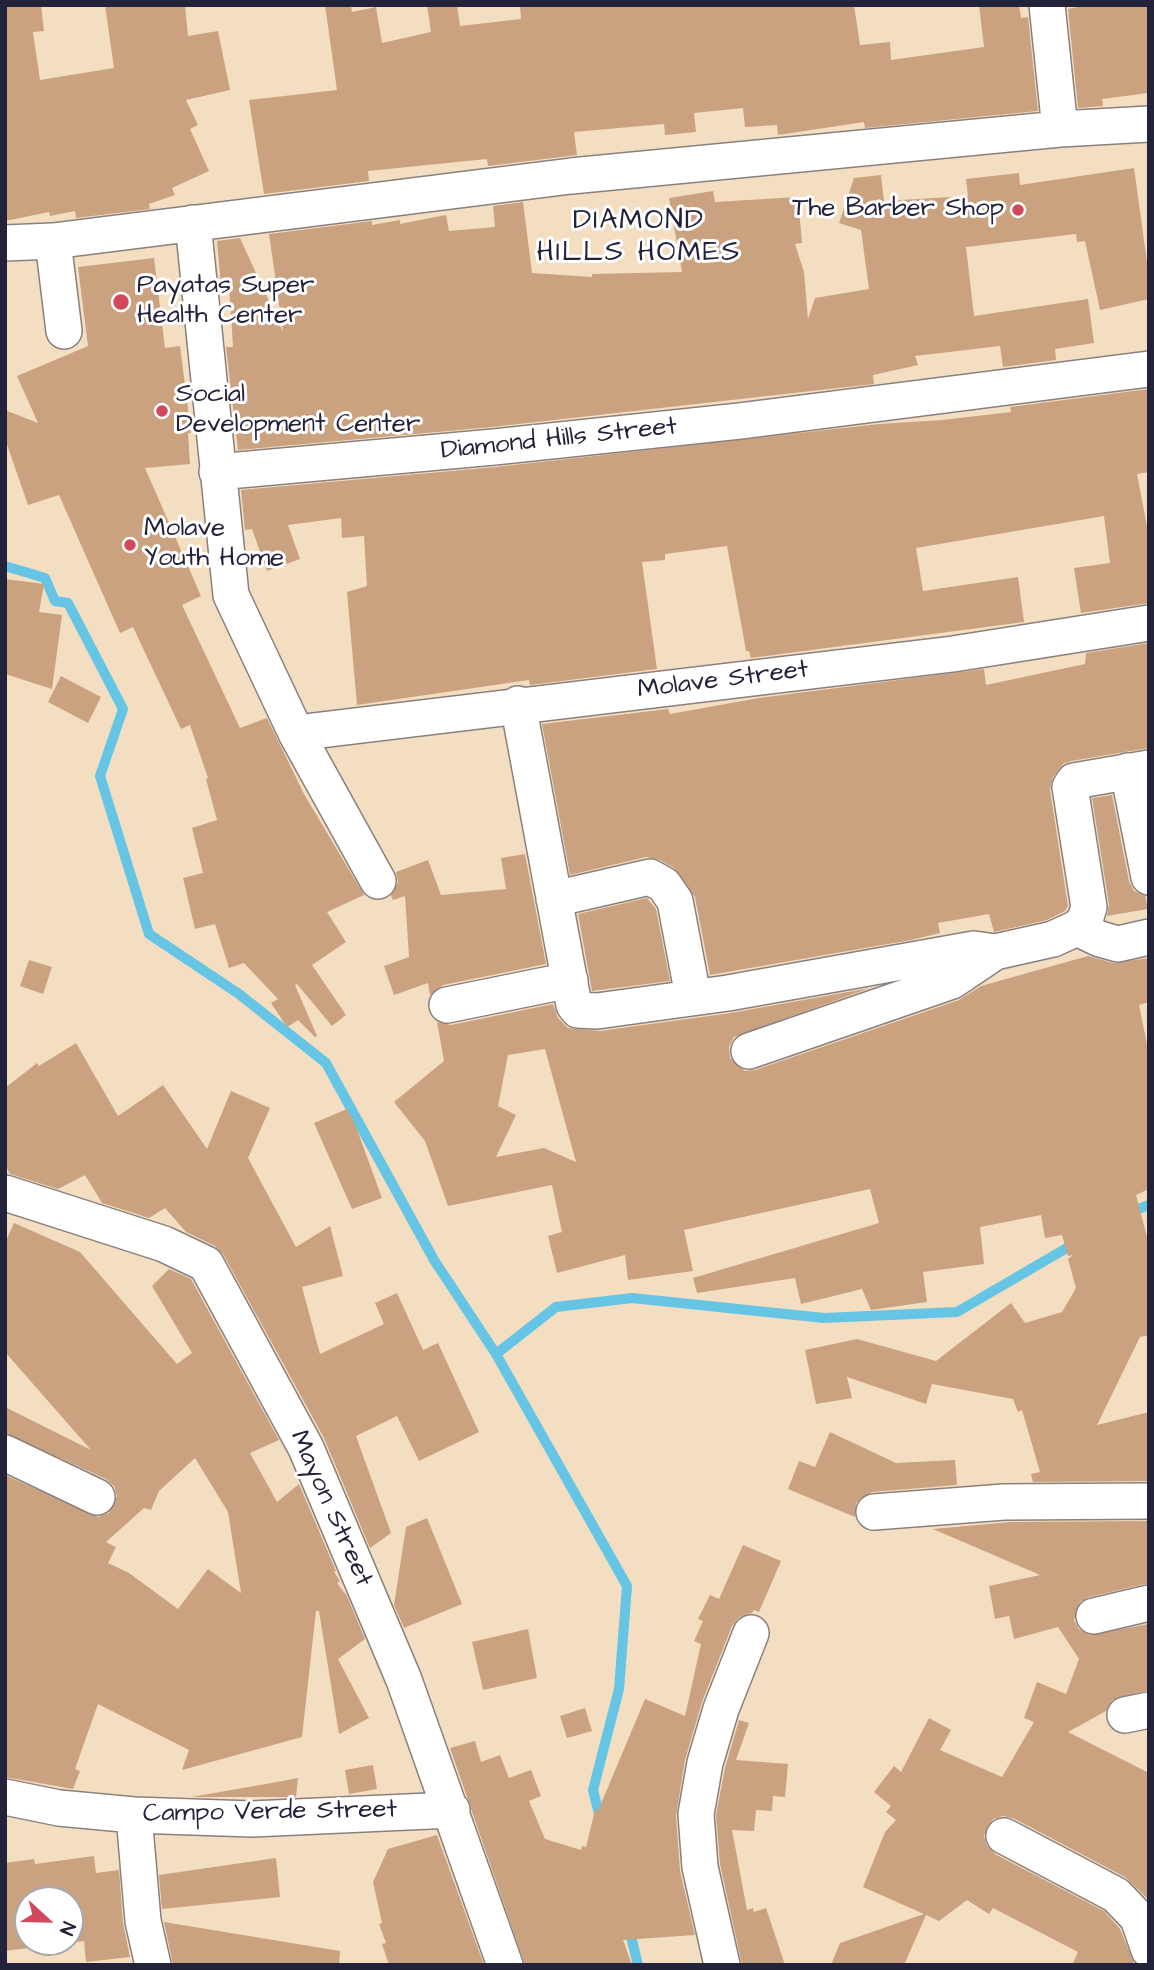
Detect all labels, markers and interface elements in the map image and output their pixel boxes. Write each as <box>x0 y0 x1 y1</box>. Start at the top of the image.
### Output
place label: The Barber Shop <box>792 194 1004 226</box>
marker: The Barber Shop <box>1010 202 1026 218</box>
district label: DIAMOND HILLS HOMES <box>538 205 740 271</box>
place label: Payatas Super Health Center <box>137 271 314 332</box>
marker: Payatas Super Health Center <box>111 292 131 312</box>
place label: Social Development Center <box>176 380 420 442</box>
marker: Social Development Center <box>154 403 170 419</box>
street label: Diamond Hills Street <box>439 412 679 468</box>
place label: Molave Youth Home <box>144 514 284 576</box>
marker: Molave Youth Home <box>122 537 138 553</box>
street label: Molave Street <box>636 655 810 707</box>
street label: Mayon Street <box>282 1426 378 1592</box>
street label: Campo Verde Street <box>143 1795 397 1831</box>
north arrow <box>14 1886 84 1956</box>
text: N <box>52 1918 82 1939</box>

